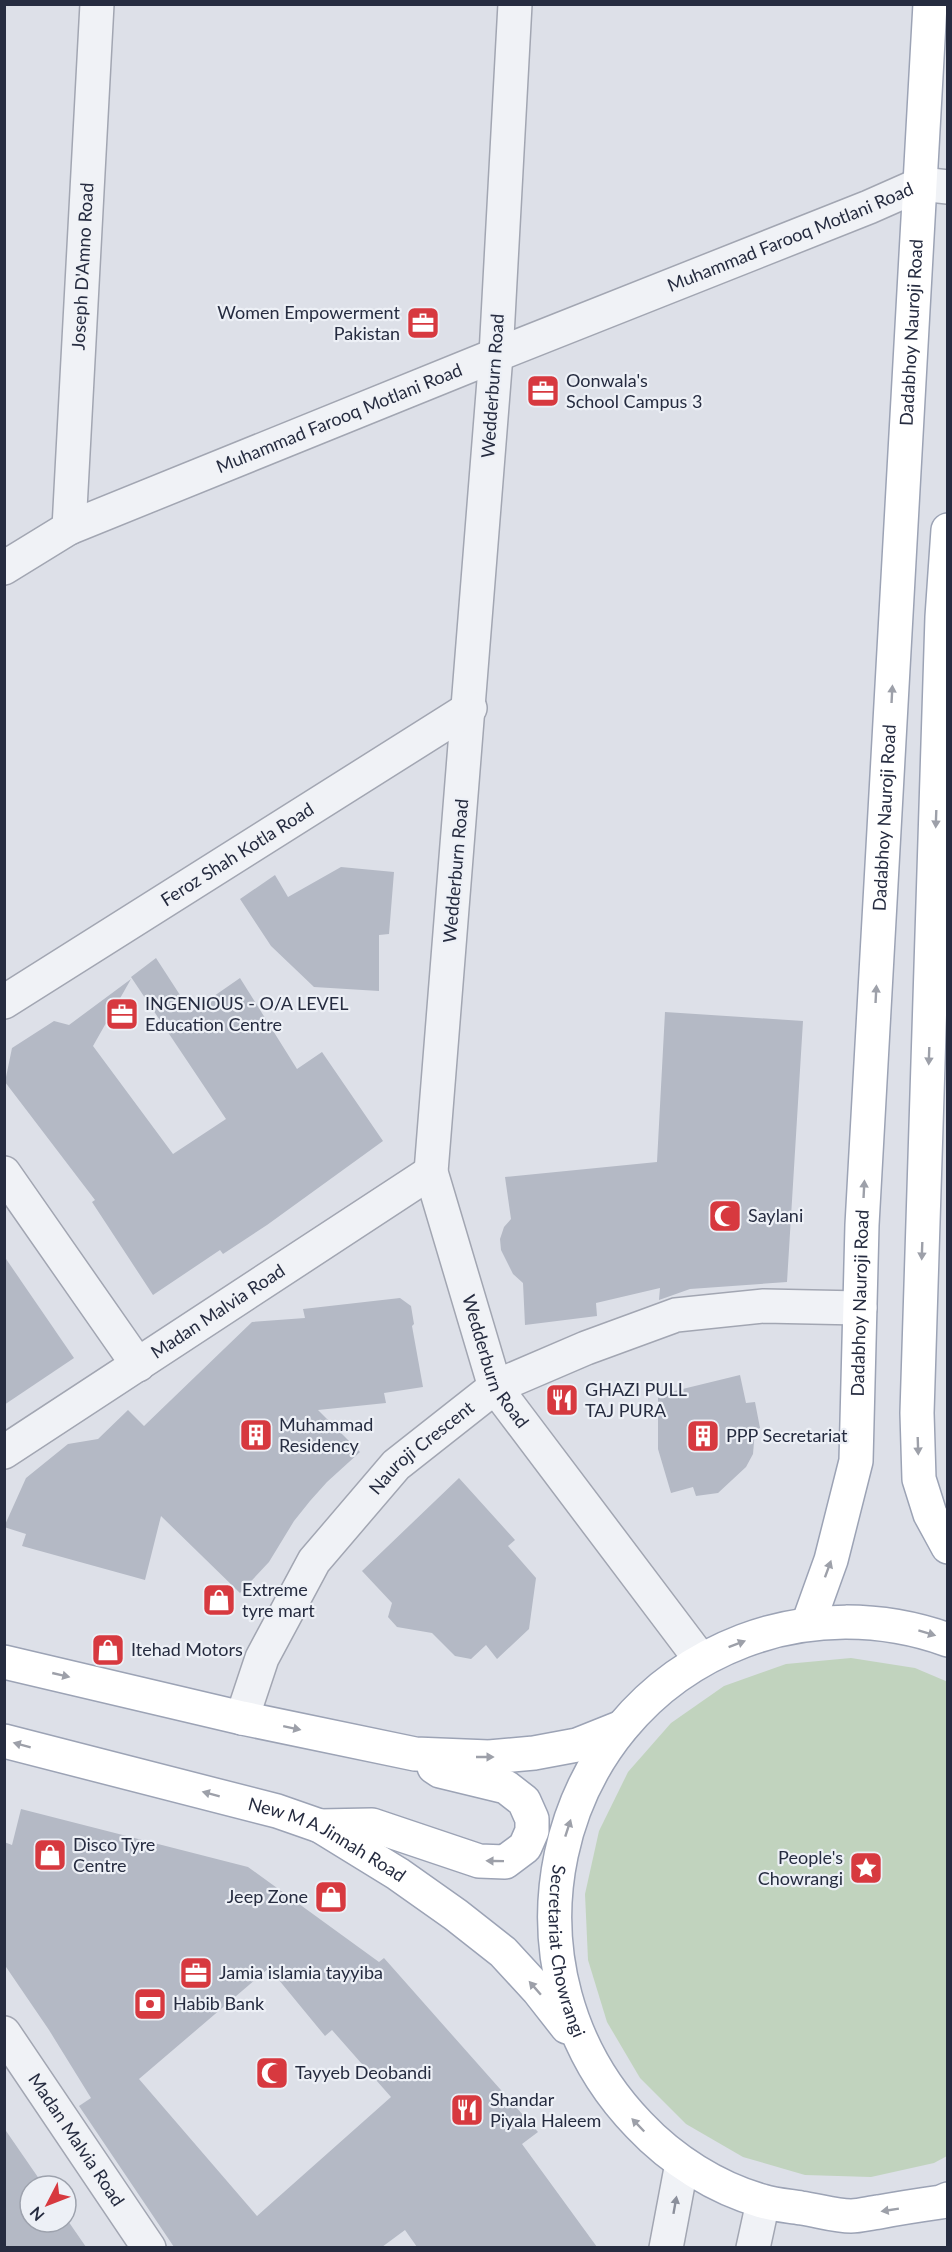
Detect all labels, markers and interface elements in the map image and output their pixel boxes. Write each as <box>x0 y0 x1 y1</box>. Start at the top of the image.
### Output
street label: Muhammad Farooq Motlani Road <box>664 177 916 296</box>
street label: Joseph D'Amno Road <box>67 182 97 351</box>
street label: Dadabhoy Nauroji Road <box>895 238 927 427</box>
place label: Women Empowerment Pakistan <box>217 301 401 344</box>
office icon: Women Empowerment Pakistan <box>405 305 441 341</box>
street label: Wedderburn Road <box>476 313 508 459</box>
street label: Muhammad Farooq Motlani Road <box>213 358 465 477</box>
place label: Oonwala's School Campus 3 <box>566 369 702 412</box>
office icon: Oonwala's School Campus 3 <box>525 373 561 409</box>
one-way arrow <box>888 685 897 704</box>
street label: Dadabhoy Nauroji Road <box>867 724 900 912</box>
street label: Feroz Shah Kotla Road <box>156 797 317 910</box>
street label: Wedderburn Road <box>438 798 472 944</box>
one-way arrow <box>931 809 941 828</box>
one-way arrow <box>871 984 880 1003</box>
place label: INGENIOUS - O/A LEVEL Education Centre <box>145 992 348 1035</box>
office icon: INGENIOUS - O/A LEVEL Education Centre <box>104 996 140 1032</box>
one-way arrow <box>924 1046 933 1065</box>
one-way arrow <box>860 1179 869 1198</box>
mosque icon: Saylani <box>707 1198 743 1234</box>
place label: Saylani <box>748 1204 803 1226</box>
street label: Dadabhoy Nauroji Road <box>846 1209 873 1397</box>
one-way arrow <box>918 1241 927 1260</box>
street label: Madan Malvia Road <box>146 1259 289 1363</box>
street label: Wedderburn Road <box>458 1292 534 1432</box>
place label: GHAZI PULL TAJ PURA <box>585 1378 687 1421</box>
restaurant icon: GHAZI PULL TAJ PURA <box>544 1382 580 1418</box>
street label: Nauroji Crescent <box>364 1396 478 1499</box>
place label: Muhammad Residency <box>279 1413 373 1456</box>
building icon: Muhammad Residency <box>238 1417 274 1453</box>
building icon: PPP Secretariat <box>685 1418 721 1454</box>
place label: PPP Secretariat <box>726 1424 848 1446</box>
one-way arrow <box>914 1436 923 1455</box>
one-way arrow <box>823 1560 833 1578</box>
place label: Extreme tyre mart <box>242 1578 315 1621</box>
shop icon: Extreme tyre mart <box>201 1582 237 1618</box>
one-way arrow <box>918 1629 936 1638</box>
shop icon: Itehad Motors <box>90 1632 126 1668</box>
place label: Itehad Motors <box>131 1638 243 1660</box>
one-way arrow <box>728 1639 746 1649</box>
one-way arrow <box>52 1671 71 1680</box>
one-way arrow <box>283 1724 302 1734</box>
one-way arrow <box>13 1740 32 1750</box>
one-way arrow <box>475 1752 494 1762</box>
one-way arrow <box>202 1789 220 1798</box>
street label: New M A Jinnah Road <box>246 1792 410 1886</box>
one-way arrow <box>564 1819 573 1837</box>
place label: Disco Tyre Centre <box>73 1833 155 1876</box>
shop icon: Disco Tyre Centre <box>32 1837 68 1873</box>
place label: People's Chowrangi <box>758 1846 843 1889</box>
place icon: People's Chowrangi <box>848 1850 884 1886</box>
one-way arrow <box>485 1856 504 1866</box>
street label: Secretariat Chowrangi <box>545 1863 591 2040</box>
shop icon: Jeep Zone <box>313 1879 349 1915</box>
place label: Jeep Zone <box>227 1885 308 1907</box>
office icon: Jamia islamia tayyiba <box>178 1955 214 1991</box>
place label: Jamia islamia tayyiba <box>219 1961 383 1983</box>
one-way arrow <box>529 1981 542 1996</box>
bank icon: Habib Bank <box>132 1986 168 2022</box>
place label: Habib Bank <box>173 1992 265 2014</box>
mosque icon: Tayyeb Deobandi <box>254 2055 290 2091</box>
place label: Tayyeb Deobandi <box>295 2061 432 2083</box>
street label: Madan Malvia Road <box>24 2069 130 2210</box>
place label: Shandar Piyala Haleem <box>490 2088 601 2131</box>
restaurant icon: Shandar Piyala Haleem <box>449 2092 485 2128</box>
one-way arrow <box>631 2117 645 2132</box>
north arrow <box>18 2174 78 2234</box>
one-way arrow <box>671 2196 680 2215</box>
text: N <box>25 2203 48 2225</box>
one-way arrow <box>881 2205 900 2214</box>

